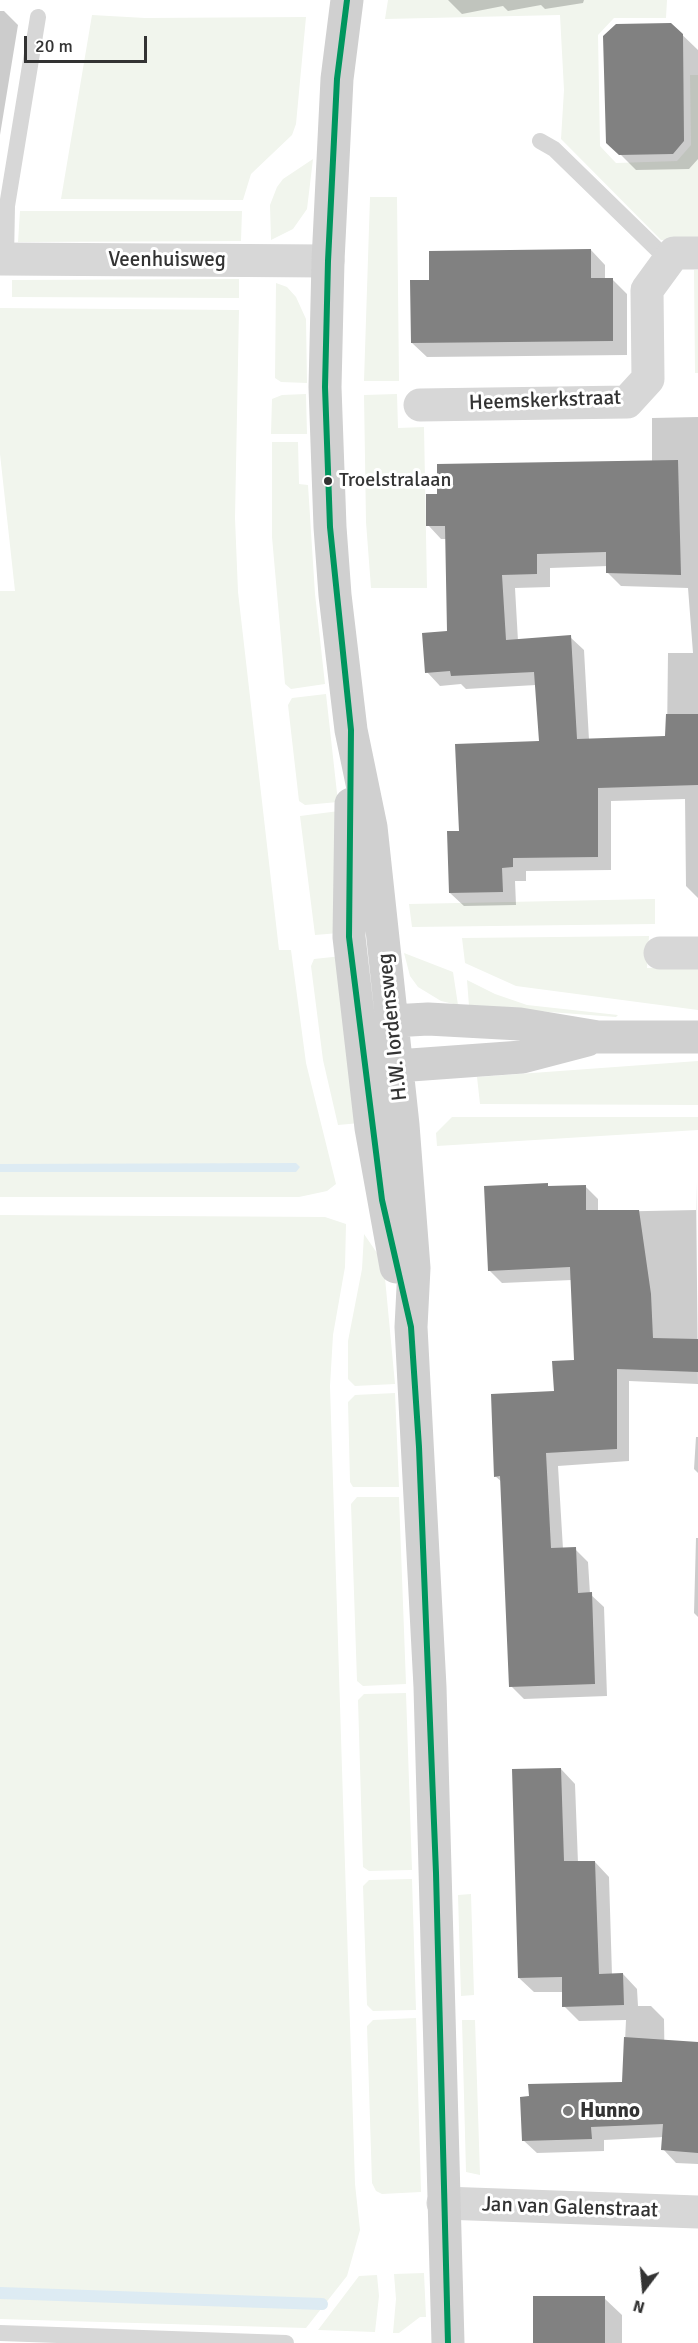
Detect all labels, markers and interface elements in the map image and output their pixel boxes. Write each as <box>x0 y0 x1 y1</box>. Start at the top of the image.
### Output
scale bar <box>27 24 150 62</box>
text: 20 m <box>35 35 73 57</box>
street label: Veenhuisweg <box>108 247 226 273</box>
street label: Heemskerkstraat <box>468 386 622 416</box>
place label: Troelstralaan <box>339 469 451 493</box>
marker: Troelstralaan <box>322 475 334 487</box>
street label: H.W. Iordensweg <box>373 952 413 1102</box>
place label: Hunno <box>580 2098 640 2124</box>
marker: Hunno <box>561 2104 575 2118</box>
street label: Jan van Galenstraat <box>481 2192 659 2224</box>
north arrow <box>614 2259 674 2319</box>
text: N <box>631 2295 647 2317</box>

